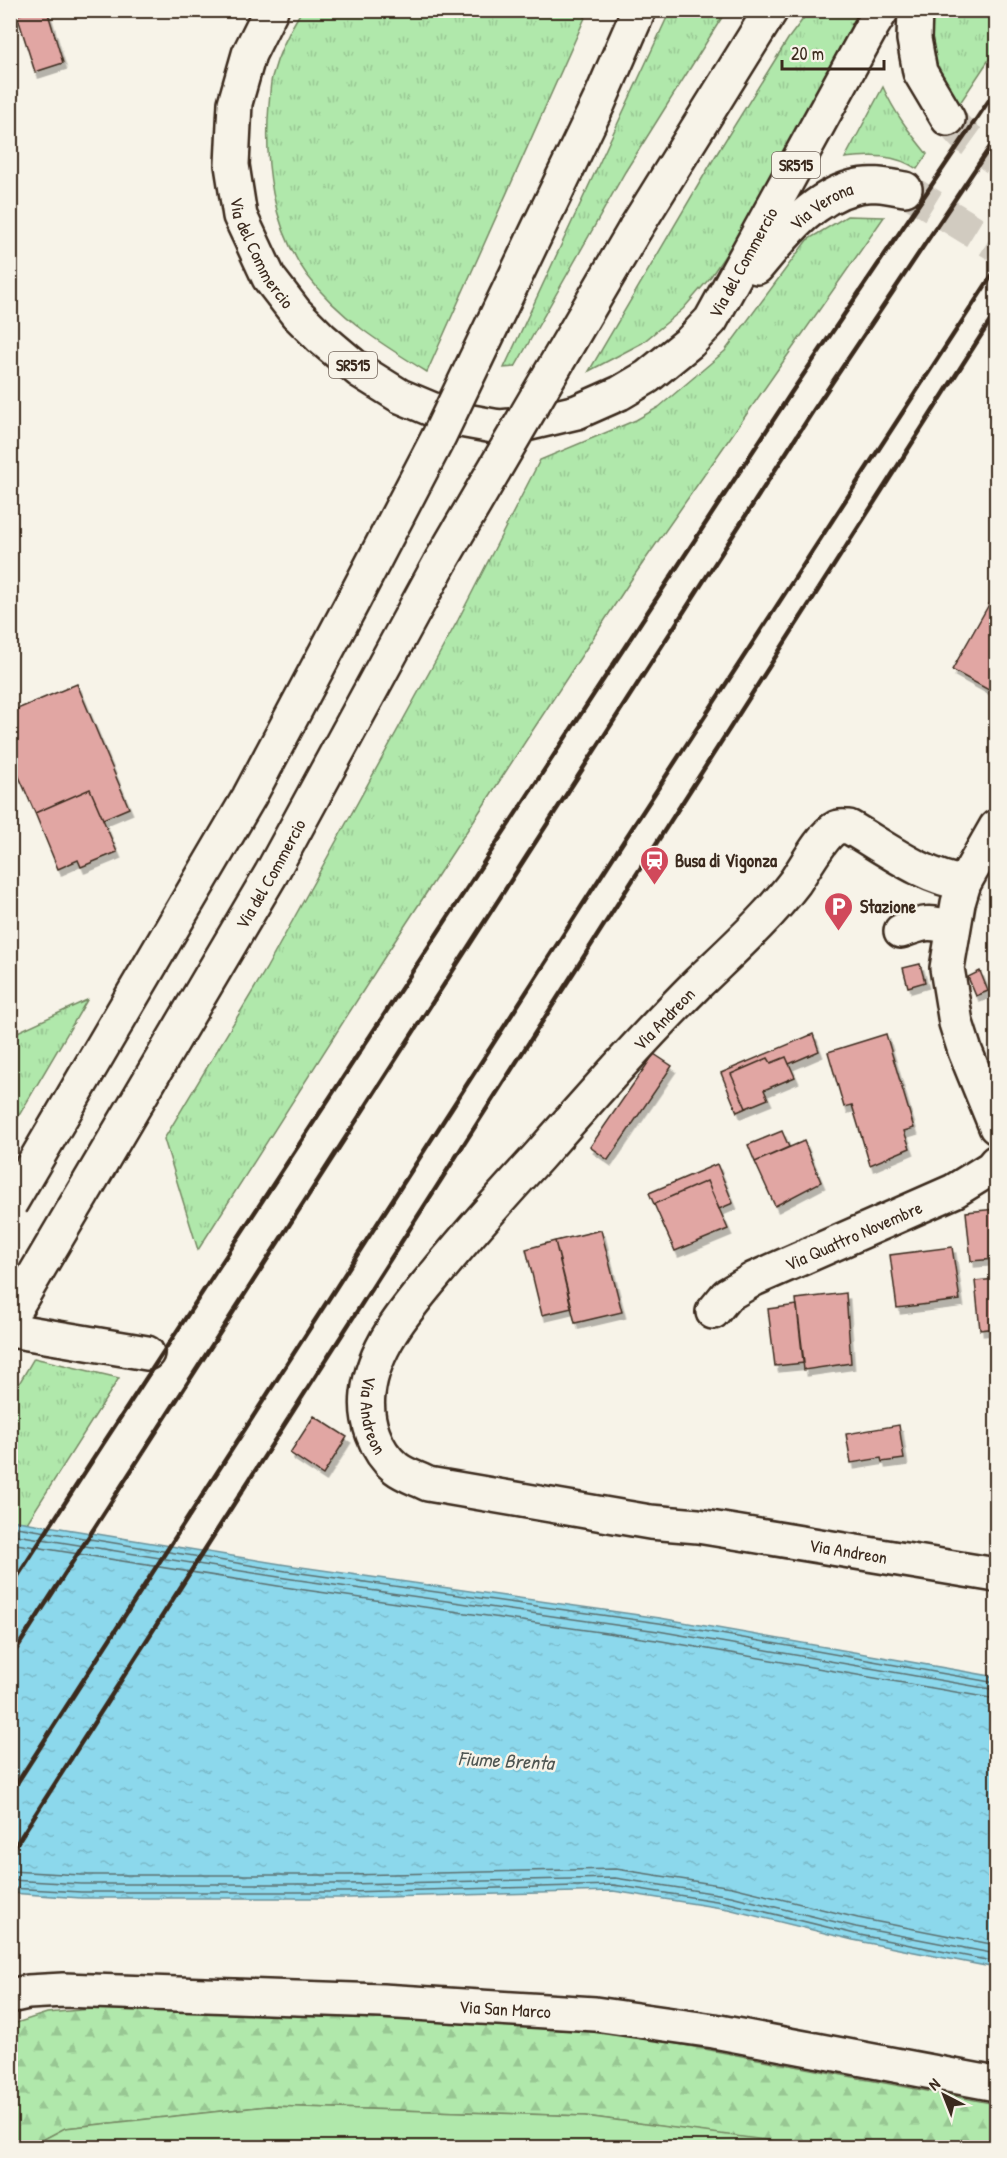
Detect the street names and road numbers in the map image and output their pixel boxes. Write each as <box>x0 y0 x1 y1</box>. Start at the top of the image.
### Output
road number: SR515 <box>772 152 820 178</box>
street label: Via Verona <box>784 176 856 235</box>
street label: Via del Commercio <box>225 195 300 313</box>
street label: Via del Commercio <box>702 203 783 322</box>
road number: SR515 <box>329 352 377 378</box>
street label: Via del Commercio <box>229 814 311 933</box>
street label: Via Andreon <box>628 982 700 1056</box>
street label: Via Quattro Novembre <box>781 1194 926 1276</box>
street label: Via Andreon <box>355 1374 393 1459</box>
street label: Via Andreon <box>807 1532 889 1569</box>
street label: Via San Marco <box>458 1993 552 2024</box>

